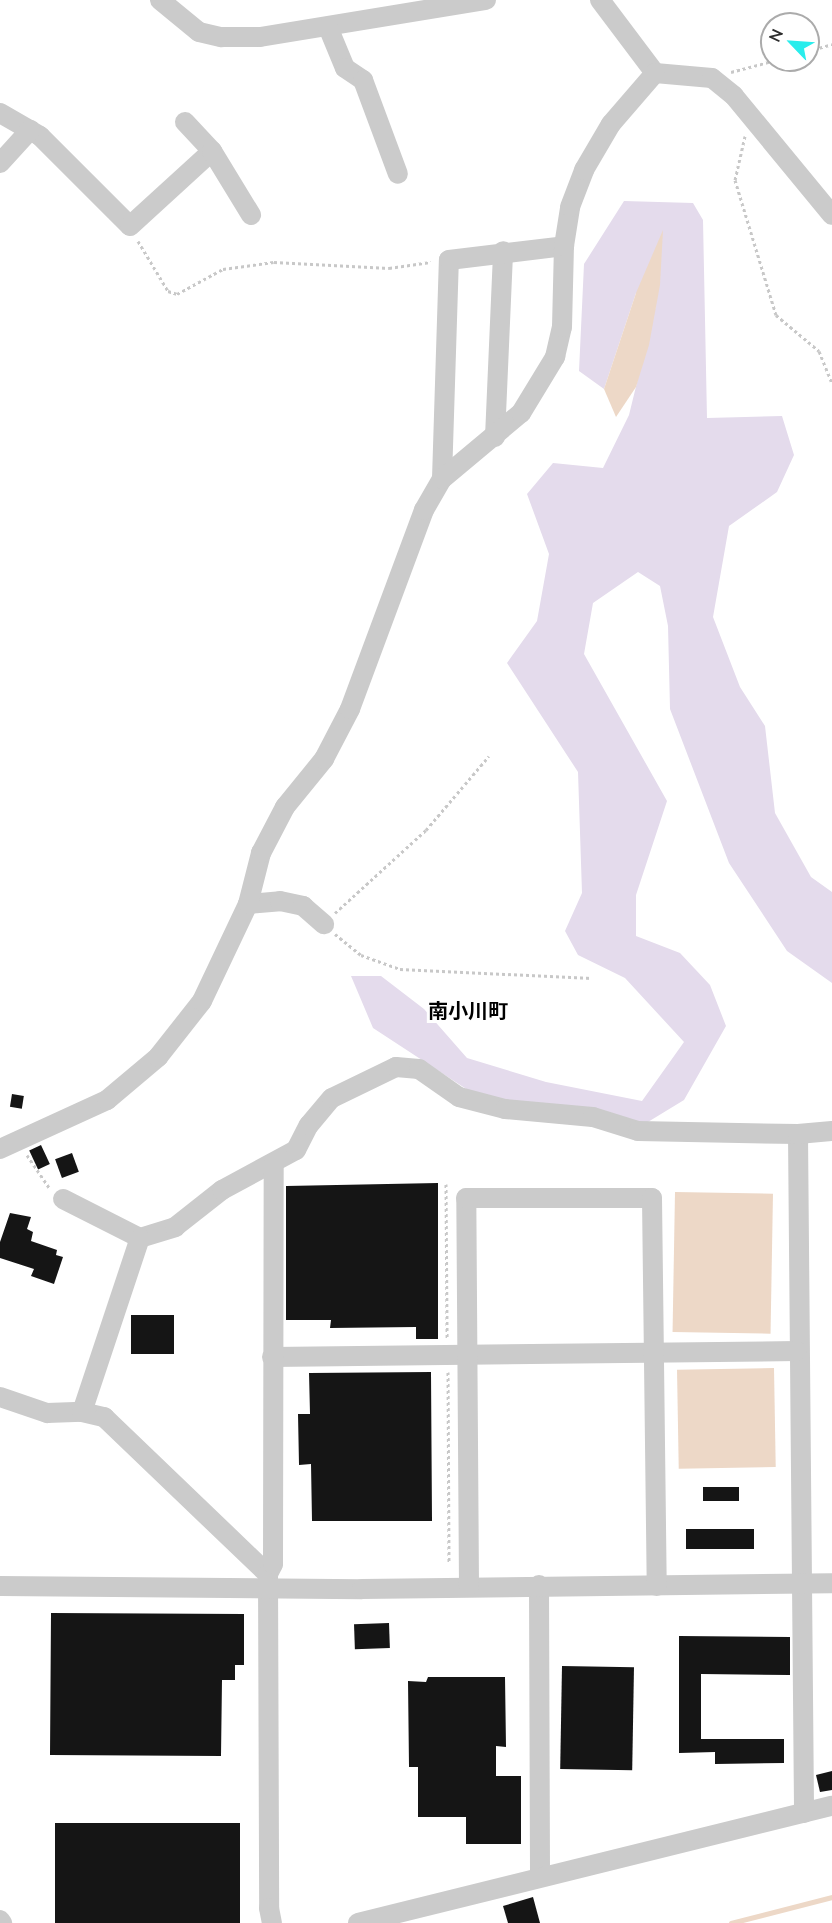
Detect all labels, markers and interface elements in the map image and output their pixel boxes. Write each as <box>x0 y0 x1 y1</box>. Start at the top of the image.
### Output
north arrow <box>760 12 820 72</box>
text: N <box>764 26 787 45</box>
district label: 南小川町 <box>428 998 508 1022</box>

